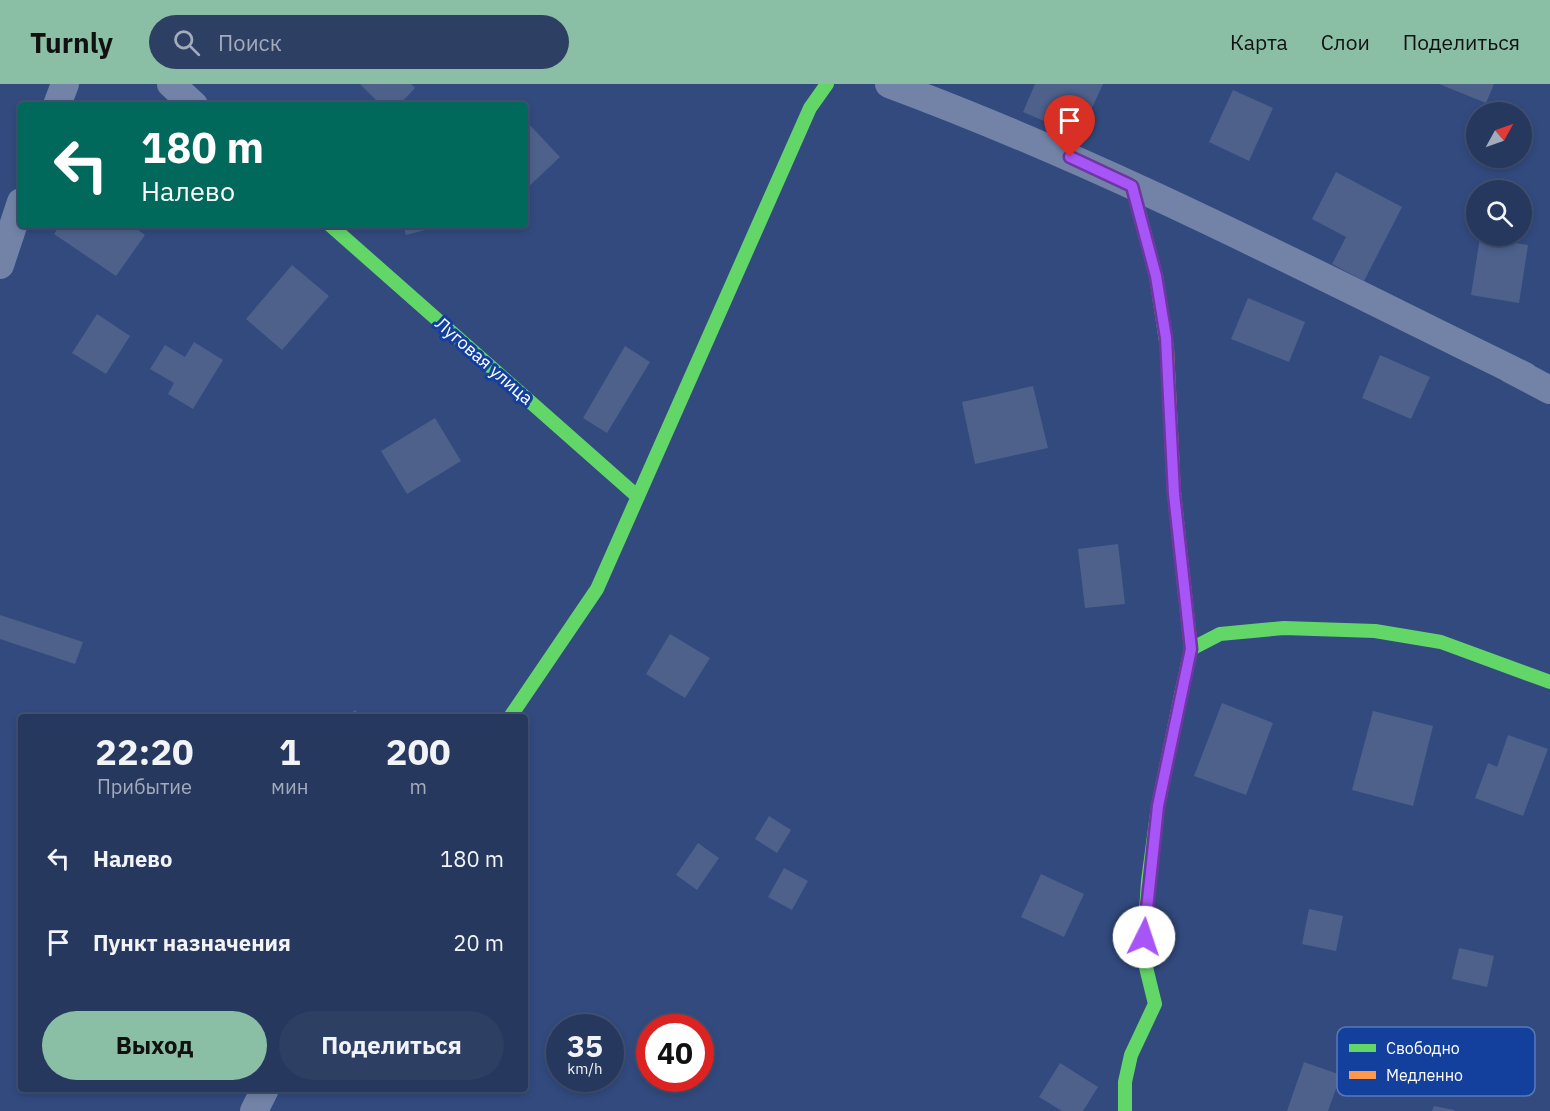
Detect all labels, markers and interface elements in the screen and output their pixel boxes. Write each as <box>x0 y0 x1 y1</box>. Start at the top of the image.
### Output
search box <box>149 15 569 69</box>
text: Turnly <box>30 24 113 61</box>
icon: search <box>170 26 203 59</box>
text: Поиск <box>218 28 282 57</box>
text: Карта <box>1230 28 1288 56</box>
text: Слои <box>1321 28 1370 56</box>
text: Поделиться <box>1403 28 1520 56</box>
pin <box>1044 95 1095 157</box>
north arrow <box>1466 102 1532 168</box>
map controls <box>1466 102 1532 246</box>
icon: arrive <box>1053 104 1086 137</box>
text: 180 m <box>141 120 264 175</box>
icon: left <box>42 126 120 204</box>
text: Налево <box>141 173 235 208</box>
button: search <box>1466 180 1532 246</box>
street label: Луговая улица <box>431 312 538 410</box>
text: 22:20 <box>95 728 194 775</box>
text: 1 <box>279 728 301 775</box>
text: 200 <box>386 728 451 775</box>
text: Прибытие <box>97 773 192 800</box>
text: мин <box>271 773 308 800</box>
text: m <box>409 773 427 800</box>
icon: left <box>42 842 75 875</box>
text: Налево <box>93 844 172 873</box>
text: 180 m <box>440 844 504 873</box>
position arrow <box>1112 905 1176 969</box>
icon: arrive <box>42 926 75 959</box>
text: Пункт назначения <box>93 928 291 957</box>
text: 20 m <box>453 928 504 957</box>
button: Выход <box>42 1011 267 1080</box>
button: Поделиться <box>279 1011 504 1080</box>
speed limit sign: 40 <box>636 1014 714 1092</box>
text: 35 <box>567 1026 603 1065</box>
legend <box>1337 1027 1535 1096</box>
text: Свободно <box>1386 1038 1460 1058</box>
text: km/h <box>567 1059 603 1078</box>
text: Медленно <box>1386 1065 1463 1085</box>

